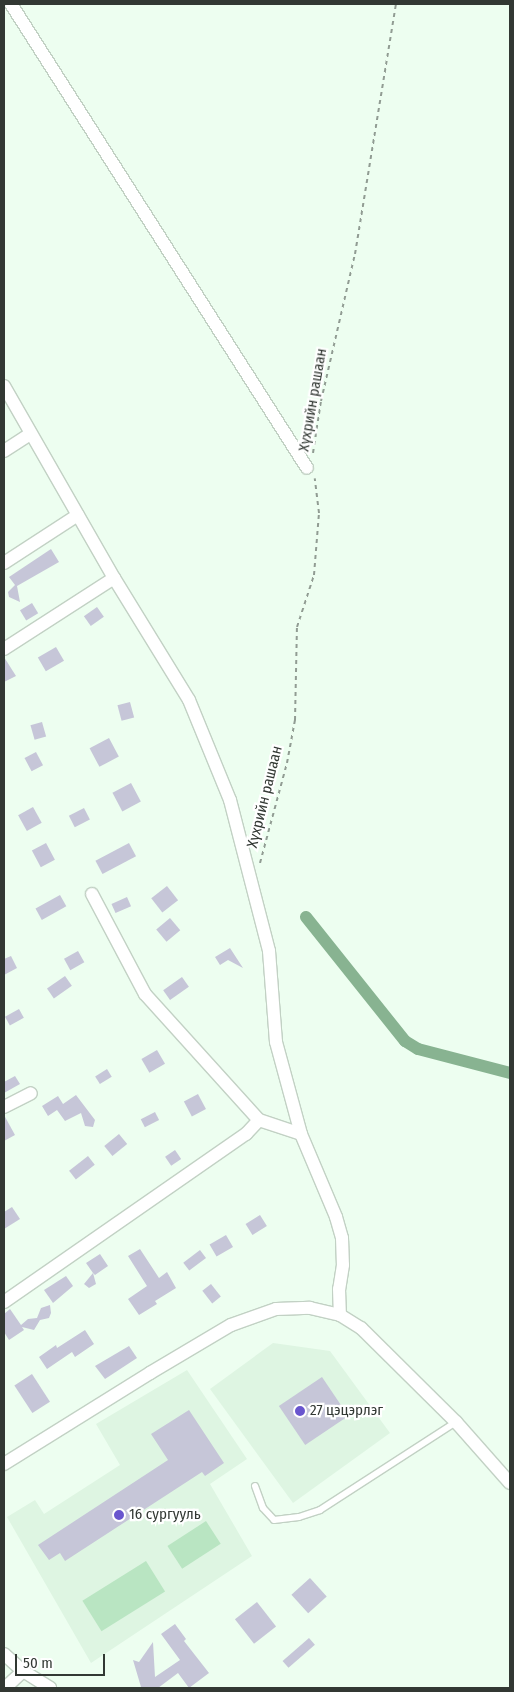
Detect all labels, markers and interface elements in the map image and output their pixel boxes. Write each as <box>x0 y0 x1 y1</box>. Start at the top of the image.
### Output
street label: Хүхрийн рашаан <box>295 347 331 453</box>
street label: Хүхрийн рашаан <box>244 744 286 850</box>
place label: 27 цэцэрлэг <box>310 1402 383 1420</box>
marker: 27 цэцэрлэг <box>294 1405 306 1417</box>
place label: 16 сургууль <box>129 1506 201 1524</box>
marker: 16 сургууль <box>113 1509 125 1521</box>
scale bar <box>18 1644 108 1676</box>
text: 50 m <box>23 1654 53 1672</box>

